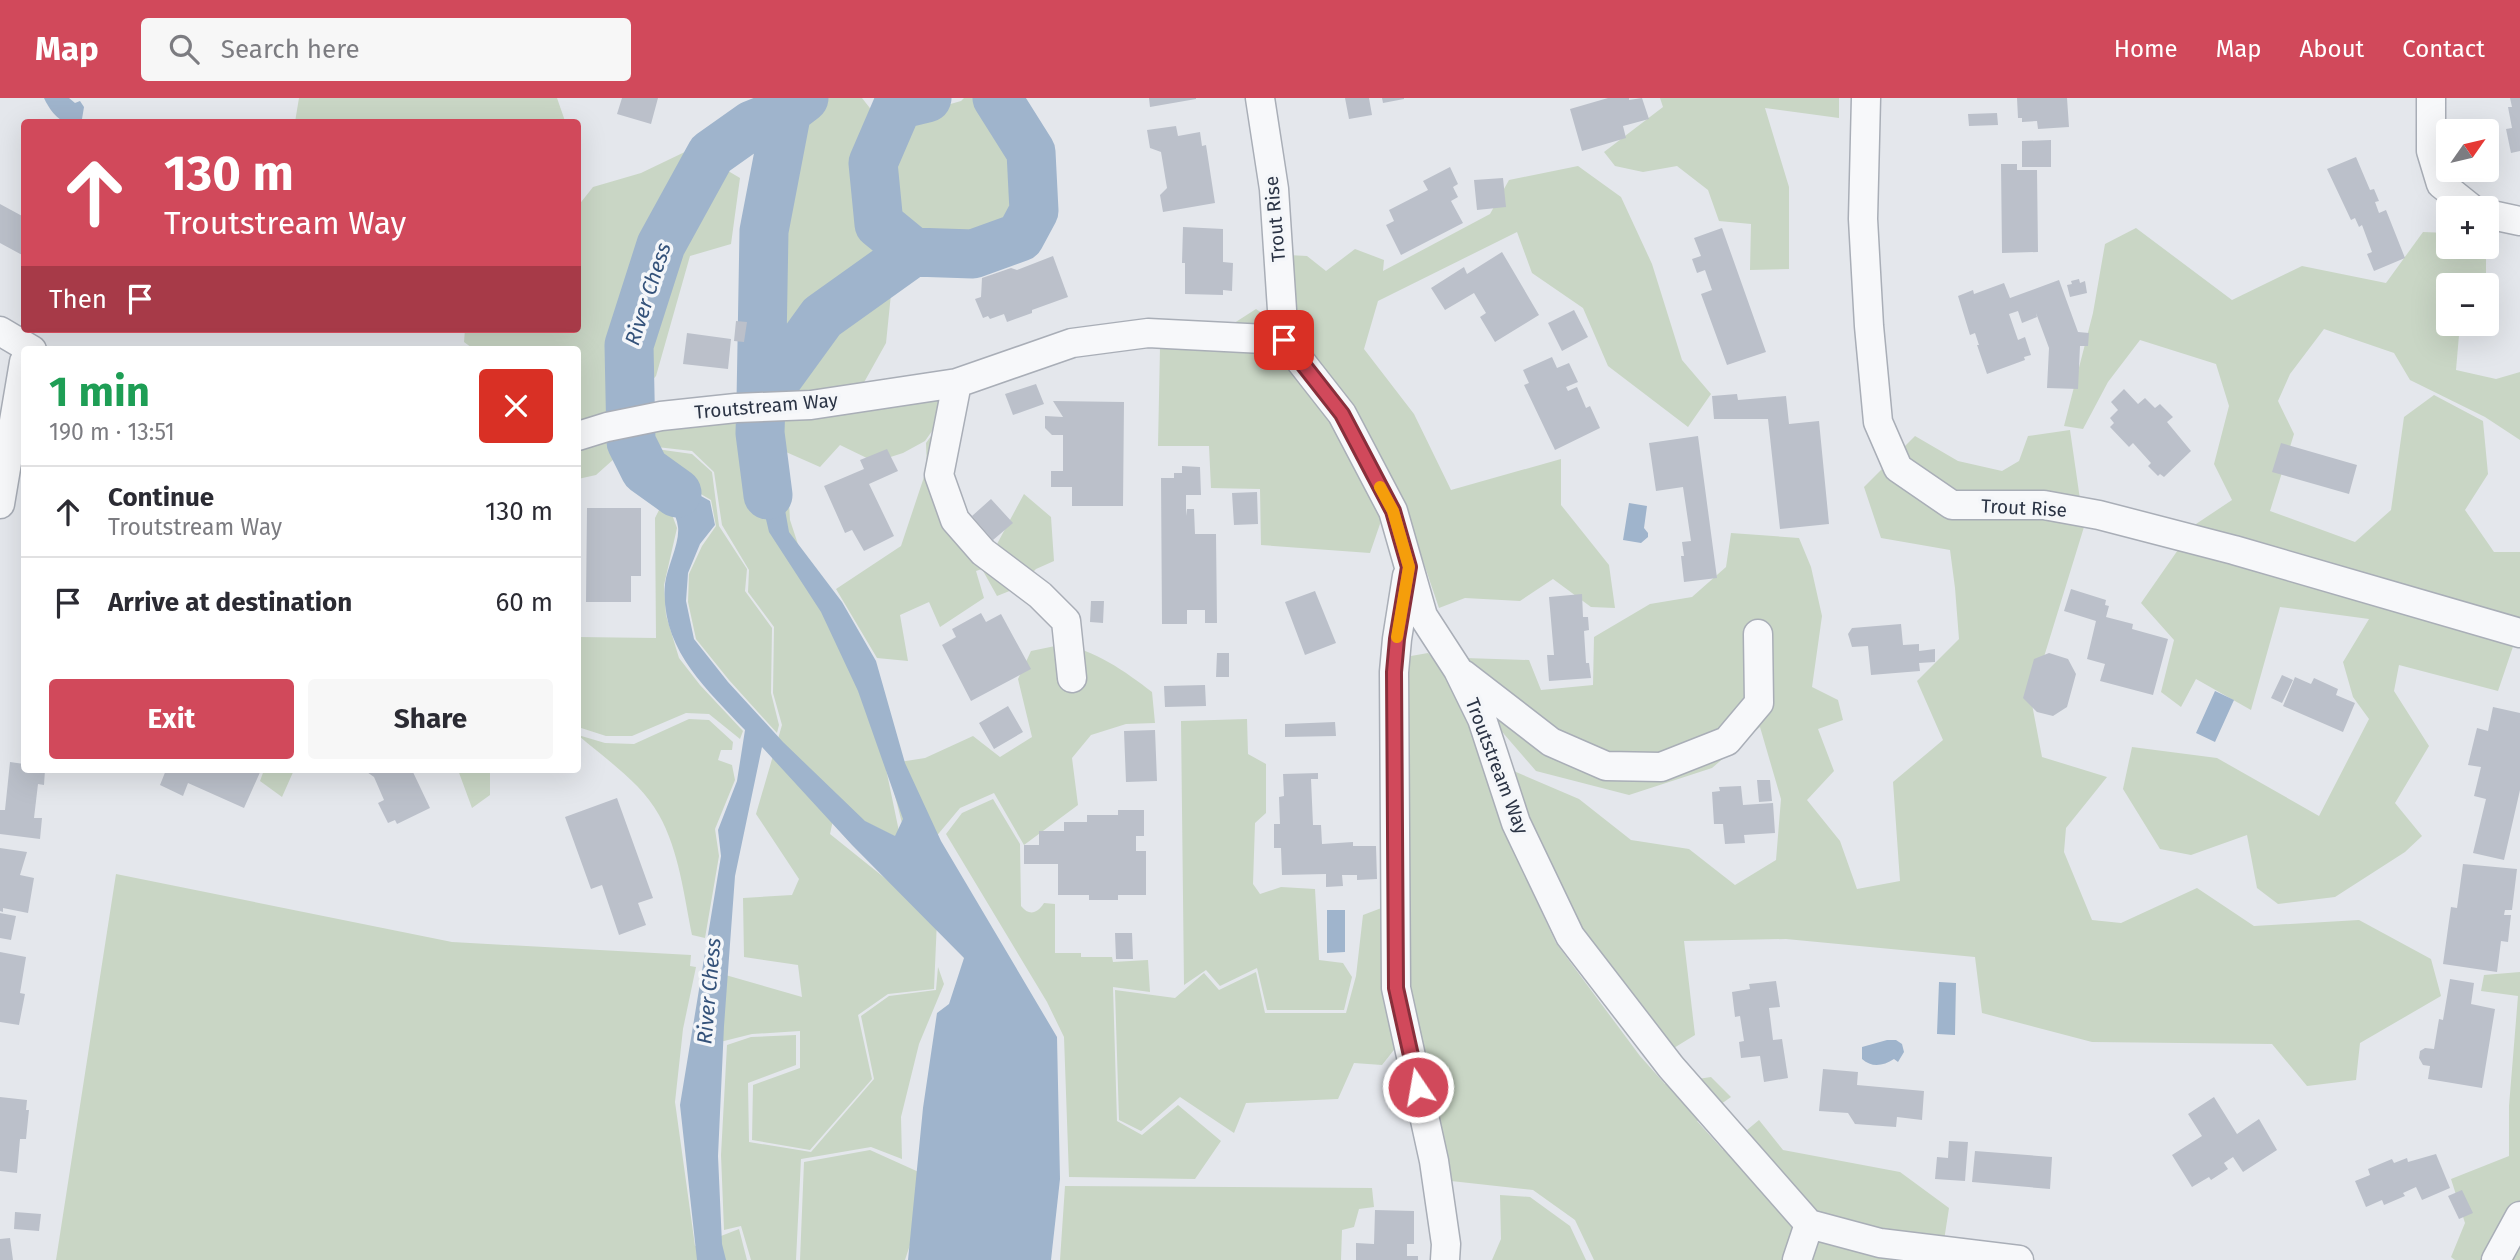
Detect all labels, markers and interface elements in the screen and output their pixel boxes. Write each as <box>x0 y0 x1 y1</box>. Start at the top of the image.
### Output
search box <box>141 18 631 81</box>
text: Map <box>35 29 99 69</box>
icon: search <box>165 30 203 68</box>
text: Search here <box>221 34 360 65</box>
text: Home <box>2114 35 2178 63</box>
text: Map <box>2216 35 2262 63</box>
text: About <box>2300 35 2364 63</box>
text: Contact <box>2402 35 2485 63</box>
north arrow <box>2436 119 2499 182</box>
map controls <box>2436 119 2499 336</box>
text: 130 m <box>164 144 294 203</box>
icon: ahead <box>49 147 140 238</box>
street label: Trout Rise <box>1260 175 1290 263</box>
button: + <box>2436 196 2499 259</box>
text: Troutstream Way <box>164 204 406 242</box>
water label: River Chess <box>619 239 677 349</box>
button: − <box>2436 273 2499 336</box>
icon: arrive <box>121 280 159 318</box>
text: Then <box>49 284 107 315</box>
pin <box>1254 310 1314 370</box>
icon: arrive <box>1265 321 1303 359</box>
text: 1 min <box>49 367 150 417</box>
button: close <box>479 369 553 443</box>
street label: Troutstream Way <box>693 388 839 424</box>
text: 190 m · 13:51 <box>49 418 175 446</box>
text: Continue <box>108 482 214 513</box>
icon: ahead <box>49 493 87 531</box>
street label: Trout Rise <box>1980 494 2068 522</box>
text: 130 m <box>485 496 553 527</box>
text: Troutstream Way <box>108 513 282 541</box>
icon: arrive <box>49 584 87 622</box>
text: Arrive at destination <box>108 587 352 618</box>
text: 60 m <box>495 587 553 618</box>
button: Exit <box>49 679 294 759</box>
button: Share <box>308 679 553 759</box>
street label: Troutstream Way <box>1460 695 1534 838</box>
water label: River Chess <box>691 936 727 1045</box>
position arrow <box>1381 1050 1455 1124</box>

